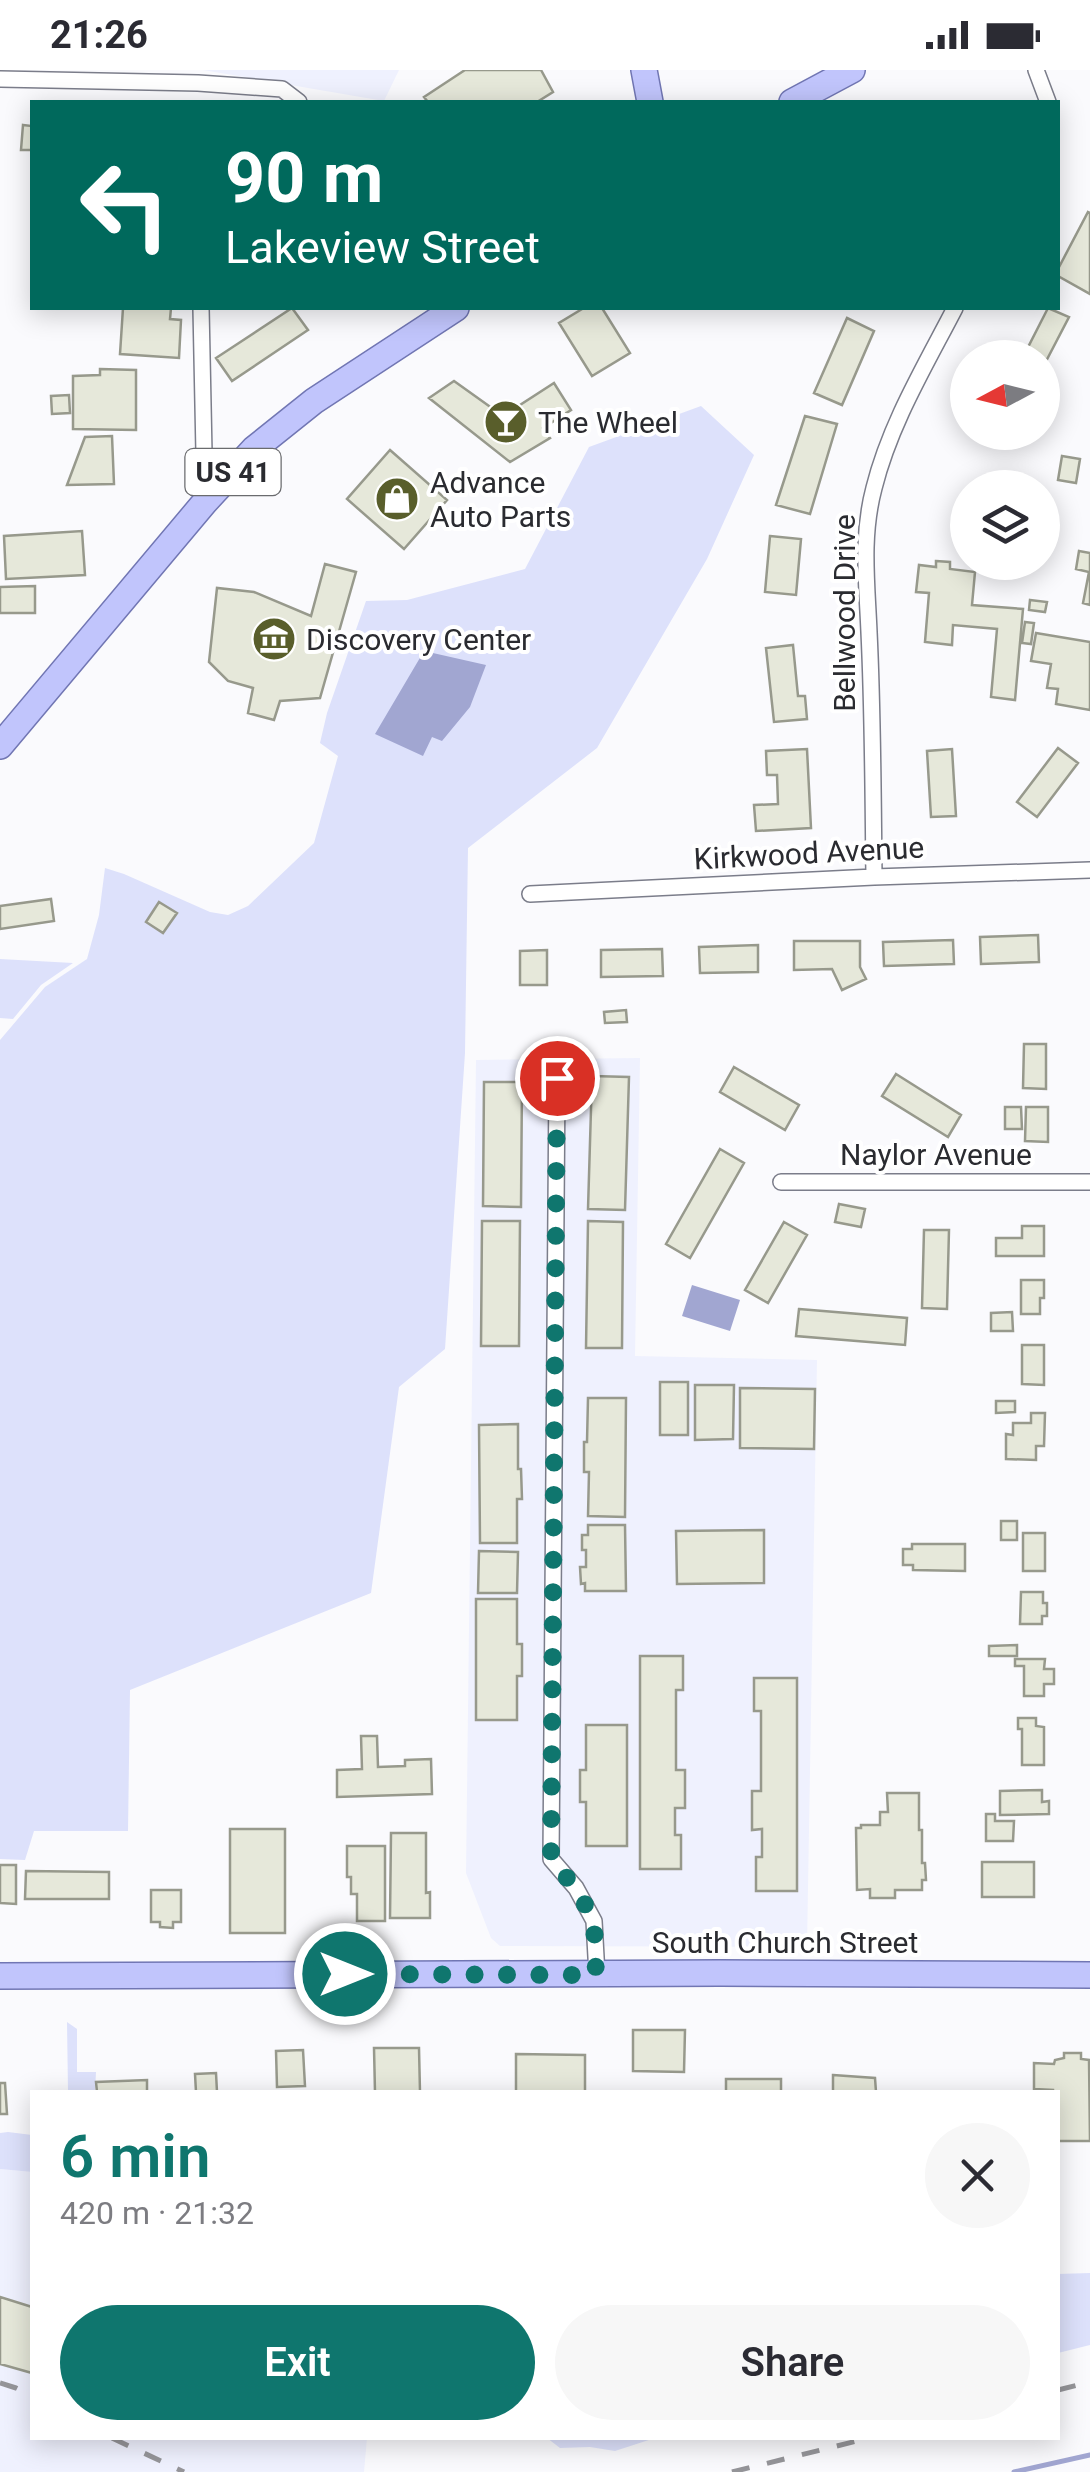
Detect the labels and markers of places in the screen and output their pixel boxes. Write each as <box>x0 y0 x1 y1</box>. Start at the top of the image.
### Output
bar icon: The Wheel <box>483 399 529 445</box>
place label: The Wheel <box>538 405 678 440</box>
place label: Advance Auto Parts <box>430 465 571 534</box>
shop icon: Advance Auto Parts <box>374 476 420 522</box>
museum icon: Discovery Center <box>251 616 297 662</box>
place label: Discovery Center <box>306 622 531 657</box>
pin <box>515 1036 600 1121</box>

